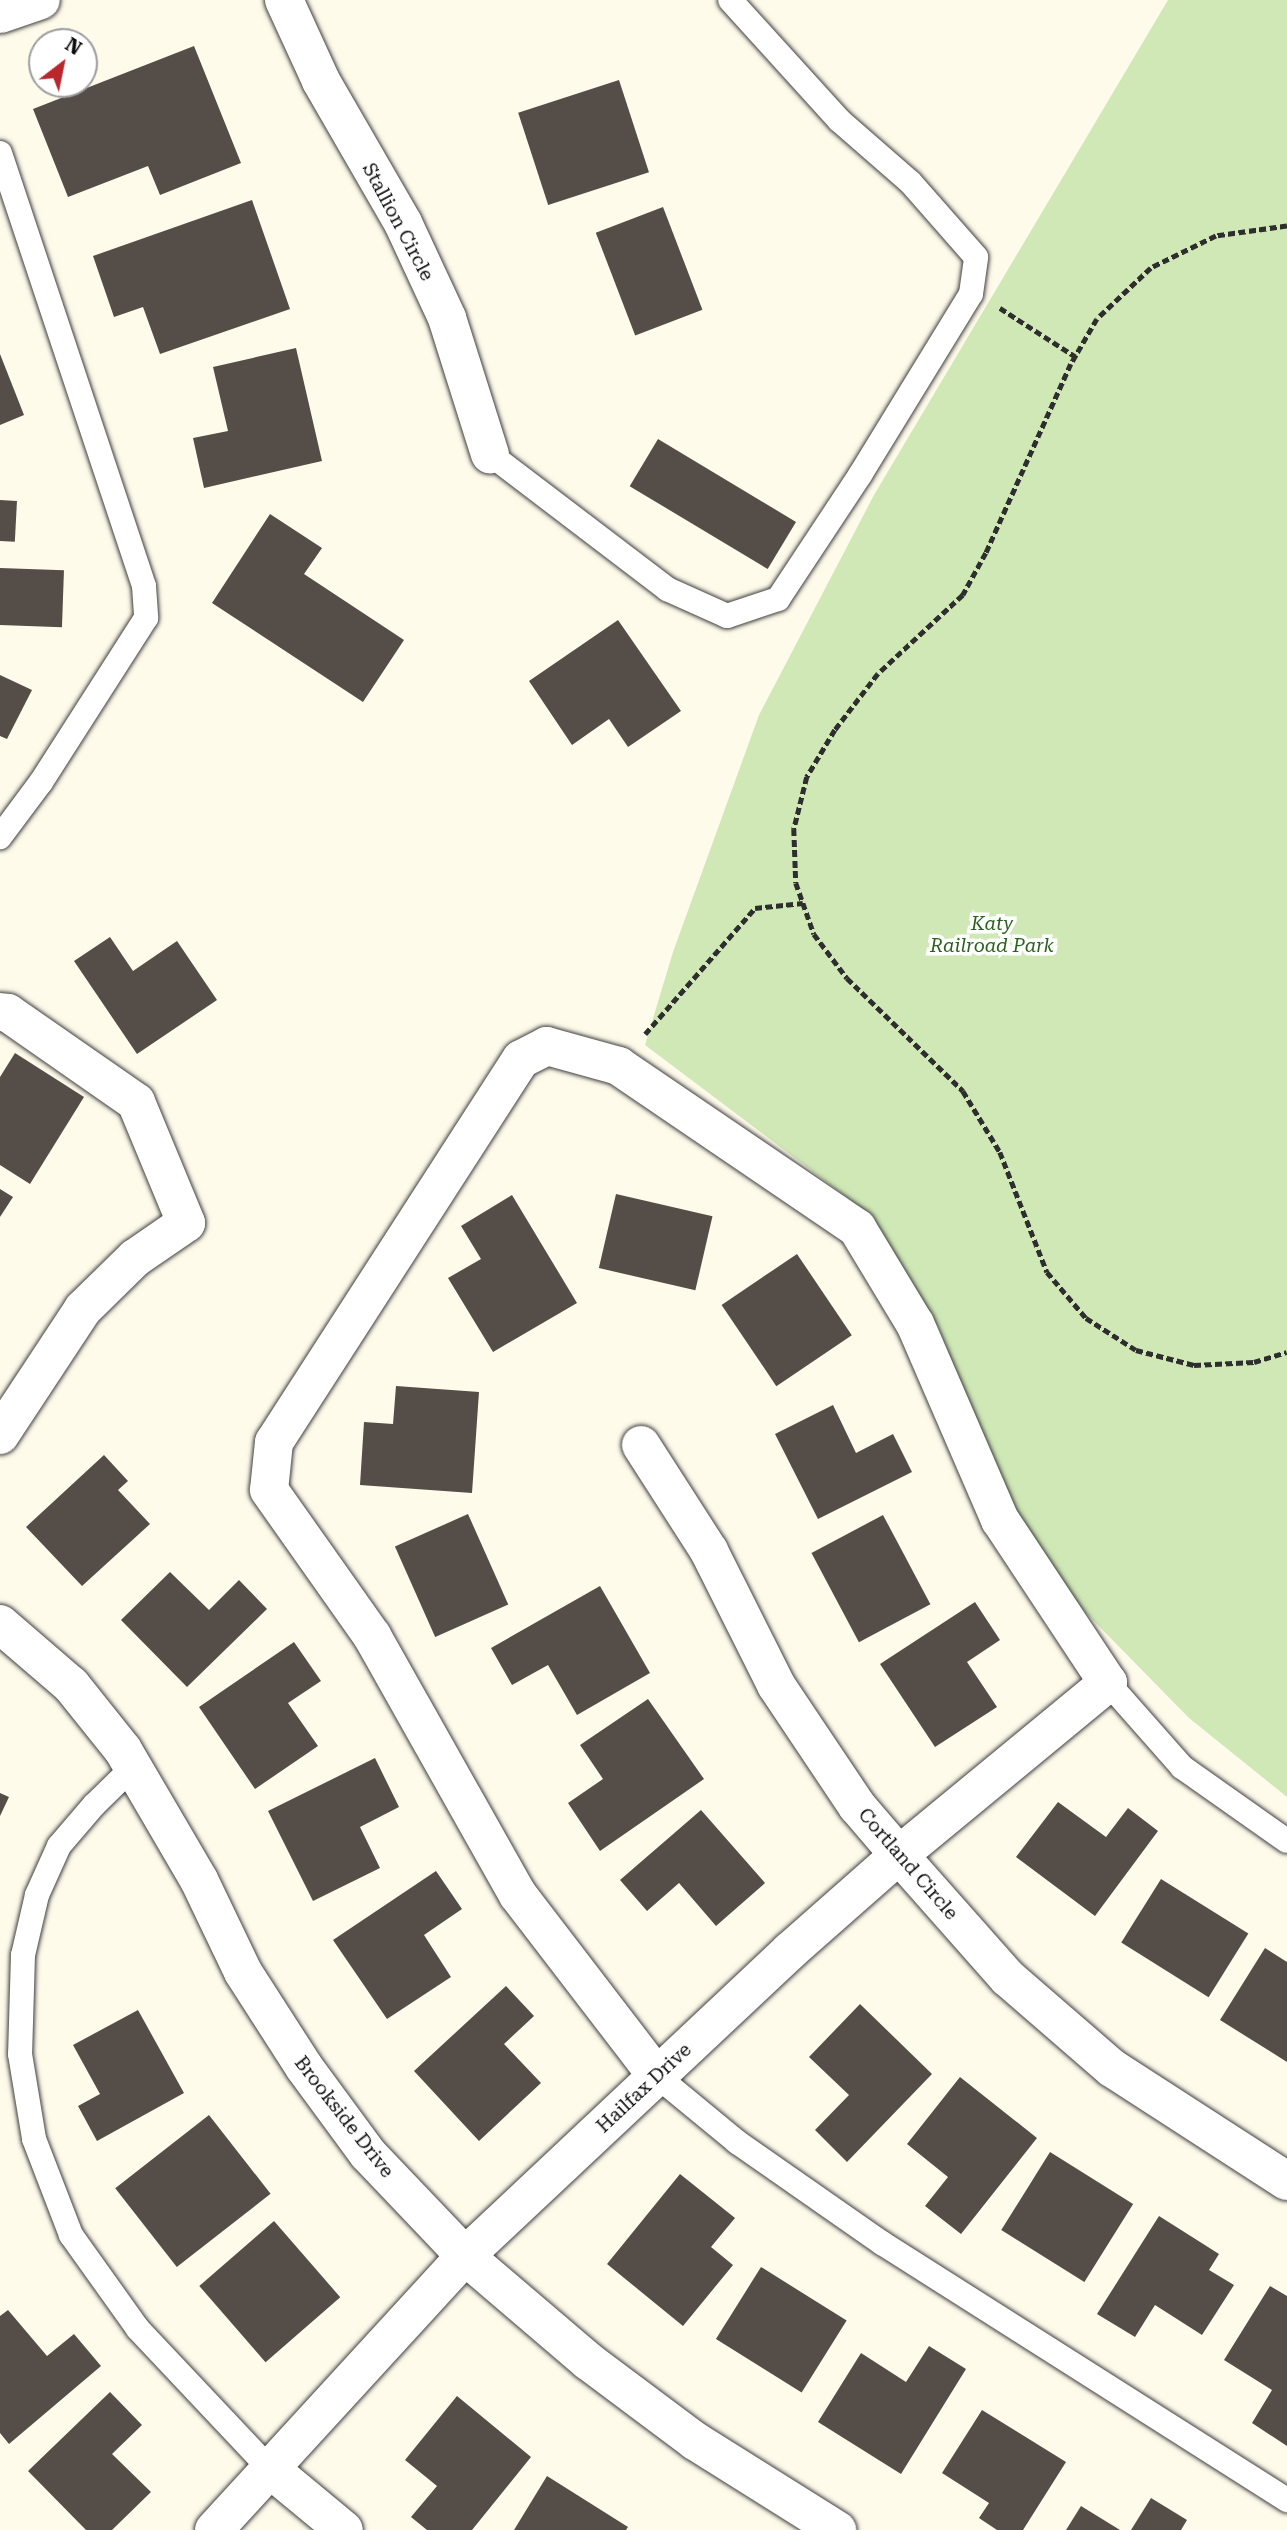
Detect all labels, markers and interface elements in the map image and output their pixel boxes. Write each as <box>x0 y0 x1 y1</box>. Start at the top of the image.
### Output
north arrow <box>28 28 98 98</box>
text: N <box>61 33 86 60</box>
street label: Stallion Circle <box>357 159 439 285</box>
park label: Katy Railroad Park <box>930 913 1054 957</box>
street label: Cortland Circle <box>853 1804 963 1924</box>
street label: Hailfax Drive <box>592 2038 696 2138</box>
street label: Brookside Drive <box>290 2052 398 2182</box>

